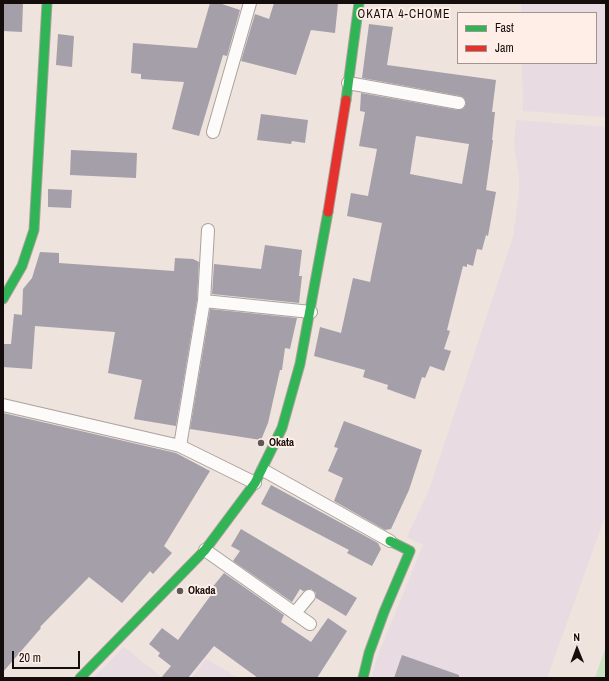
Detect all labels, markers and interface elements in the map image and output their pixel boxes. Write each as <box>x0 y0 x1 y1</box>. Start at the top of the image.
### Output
district label: OKATA 4-CHOME <box>357 8 451 22</box>
legend <box>457 12 597 64</box>
text: Fast <box>495 20 514 36</box>
text: Jam <box>495 40 514 56</box>
place label: Okata <box>269 436 294 450</box>
marker: Okata <box>256 438 266 448</box>
place label: Okada <box>188 584 216 598</box>
marker: Okada <box>175 586 185 596</box>
north arrow <box>557 629 597 669</box>
text: N <box>573 630 580 644</box>
scale bar <box>14 643 82 669</box>
text: 20 m <box>19 650 41 666</box>

